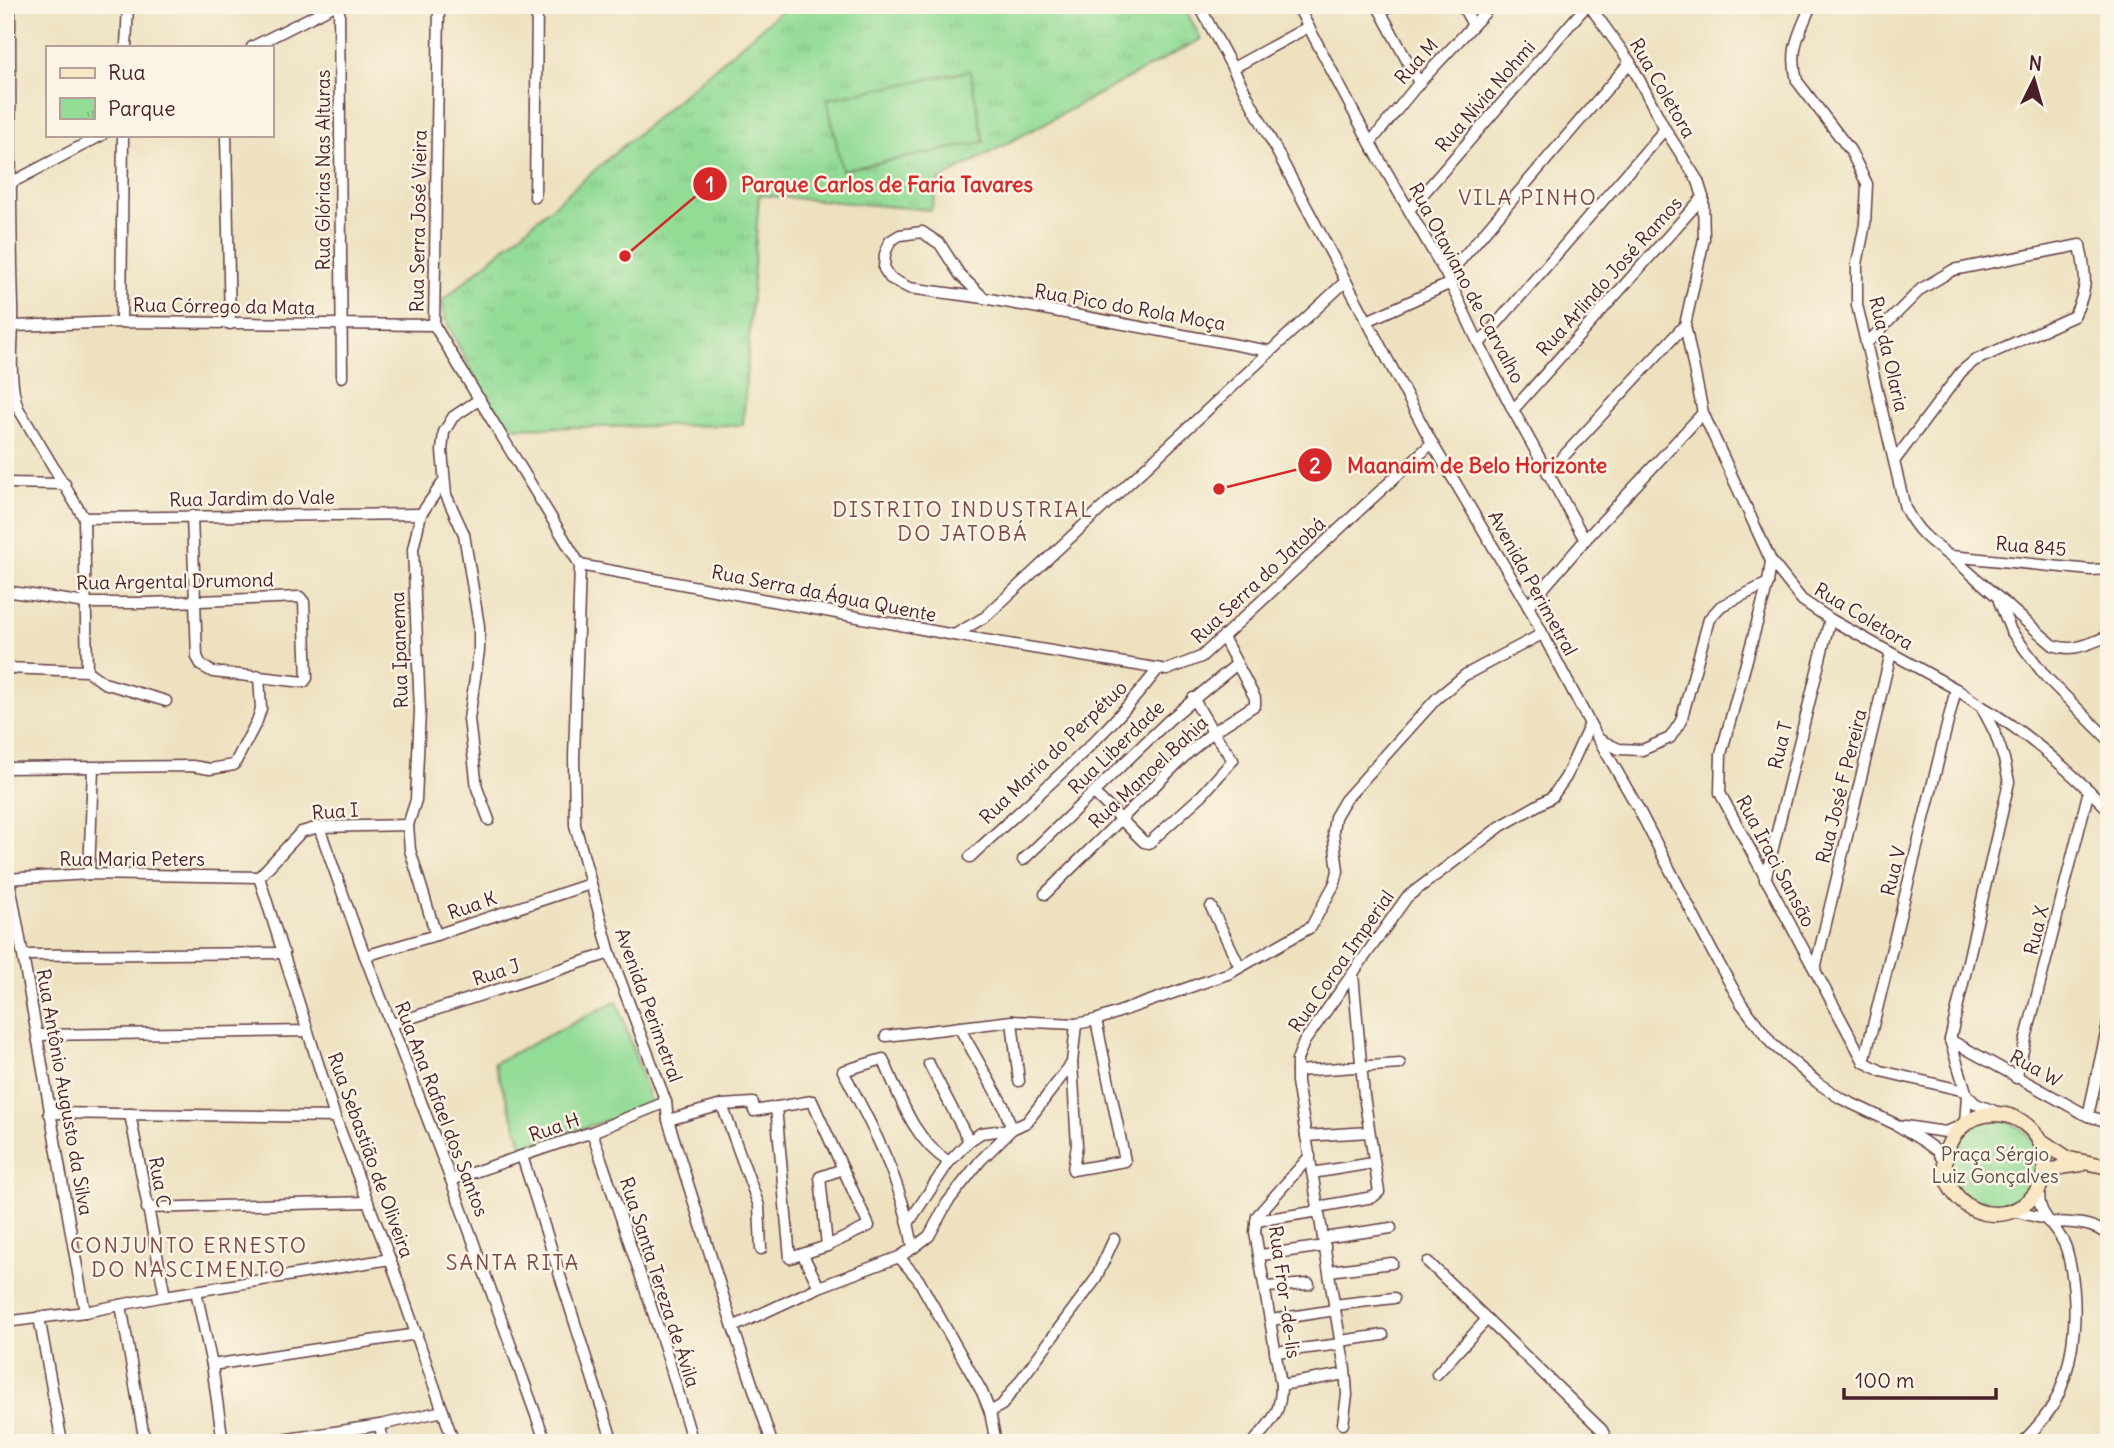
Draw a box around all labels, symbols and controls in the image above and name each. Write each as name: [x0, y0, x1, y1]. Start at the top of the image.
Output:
street label: Rua M: [1389, 33, 1443, 89]
street label: Rua Coletora: [1625, 34, 1701, 142]
street label: Rua Nívia Nohmi: [1430, 35, 1540, 157]
legend: [46, 46, 273, 136]
north arrow: [1998, 46, 2068, 116]
text: N: [2028, 51, 2043, 76]
text: Rua: [108, 59, 145, 86]
street label: Rua Glórias Nas Alturas: [311, 69, 335, 271]
text: Parque: [108, 95, 176, 122]
street label: Rua Serra José Vieira: [404, 129, 432, 312]
callout: Parque Carlos de Faria Tavares: [692, 163, 1047, 205]
text: 1: [706, 171, 714, 198]
text: Parque Carlos de Faria Tavares: [741, 171, 1033, 198]
street label: Rua Otaviano de Carvalho: [1404, 179, 1530, 387]
district label: VILA PINHO: [1458, 184, 1598, 211]
street label: Rua Arlindo José Ramos: [1531, 191, 1687, 361]
street label: Rua Pico do Rola Moça: [1033, 278, 1228, 336]
street label: Rua Córrego da Mata: [133, 292, 315, 320]
street label: Rua da Olaria: [1864, 294, 1914, 414]
callout: Maanaim de Belo Horizonte: [1298, 444, 1621, 486]
text: 2: [1309, 452, 1321, 479]
text: Maanaim de Belo Horizonte: [1347, 452, 1607, 479]
street label: Rua Jardim do Vale: [169, 485, 335, 511]
district label: DISTRITO INDUSTRIAL DO JATOBÁ: [832, 496, 1094, 547]
street label: Avenida Perimetral: [1483, 506, 1583, 660]
street label: Rua Serra do Jatobá: [1186, 511, 1330, 648]
street label: Rua 845: [1994, 531, 2068, 561]
street label: Rua Serra da Água Quente: [710, 559, 938, 627]
street label: Rua Argental Drumond: [76, 567, 274, 595]
street label: Rua Coletora: [1810, 577, 1918, 655]
street label: Rua Ipanema: [385, 591, 413, 709]
street label: Rua Maria do Perpétuo: [974, 675, 1132, 829]
street label: Rua Liberdade: [1063, 695, 1169, 799]
street label: Rua José F Pereira: [1810, 706, 1872, 866]
street label: Rua Manoel Bahia: [1083, 710, 1213, 833]
street label: Rua T: [1763, 719, 1797, 771]
street label: Rua Iraci Sansão: [1731, 791, 1821, 931]
street label: Rua I: [311, 797, 359, 825]
street label: Rua V: [1875, 844, 1911, 898]
street label: Rua Maria Peters: [59, 847, 205, 871]
street label: Rua K: [444, 885, 500, 925]
street label: Rua Coroa Imperial: [1283, 885, 1399, 1037]
street label: Rua X: [2018, 903, 2054, 957]
street label: Avenida Perimetral: [610, 925, 688, 1085]
street label: Rua J: [469, 953, 523, 991]
street label: Rua Antônio Augusto da Silva: [32, 967, 99, 1217]
street label: Rua Ana Rafael dos Santos: [390, 998, 494, 1220]
street label: Rua W: [2006, 1044, 2066, 1092]
street label: Rua Sebastião de Oliveira: [323, 1049, 419, 1261]
street label: Rua H: [526, 1107, 582, 1147]
park label: Praça Sérgio Luiz Gonçalves: [1931, 1142, 2059, 1188]
street label: Rua C: [144, 1155, 176, 1209]
street label: Rua Santa Tereza de Ávila: [615, 1174, 705, 1390]
street label: Rua Fror -de-lis: [1264, 1224, 1306, 1360]
district label: CONJUNTO ERNESTO DO NASCIMENTO: [70, 1232, 308, 1283]
district label: SANTA RITA: [446, 1249, 580, 1276]
scale bar: [1844, 1357, 1997, 1401]
text: 100 m: [1855, 1367, 1914, 1394]

